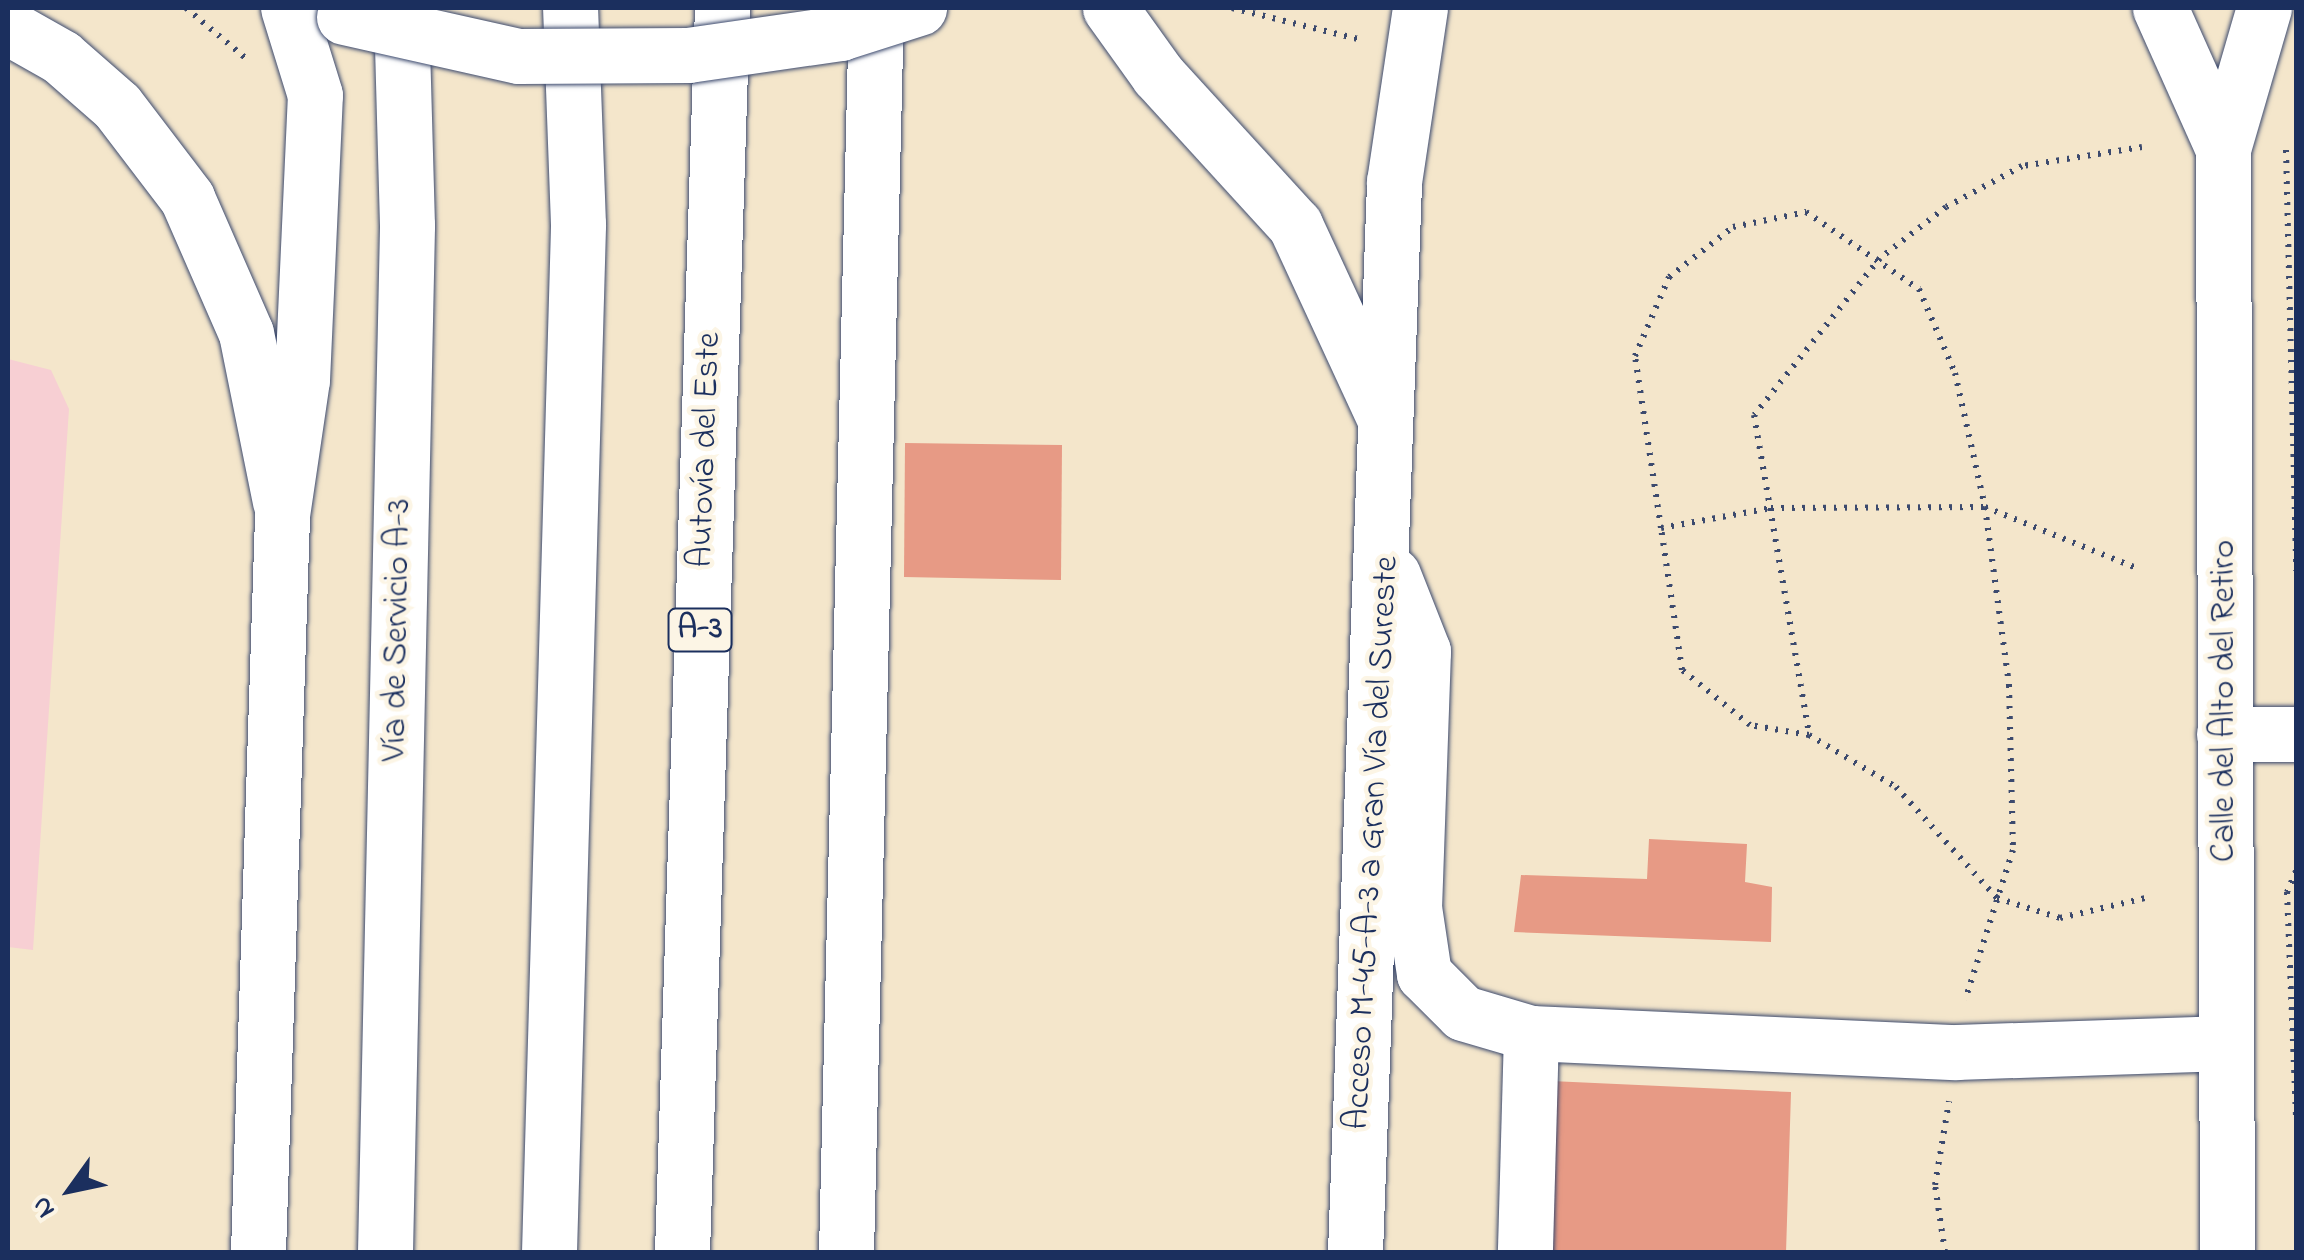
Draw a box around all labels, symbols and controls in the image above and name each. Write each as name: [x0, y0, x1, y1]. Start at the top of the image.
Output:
street label: Autovía del Este: [681, 332, 731, 568]
street label: Vía de Servicio A-3: [375, 498, 421, 762]
street label: Calle del Alto del Retiro: [2204, 540, 2246, 862]
street label: Acceso M-45-A-3 a Gran Vía del Sureste: [1337, 555, 1409, 1131]
road number: A-3: [668, 603, 732, 657]
north arrow: [20, 1140, 120, 1240]
text: N: [22, 1188, 67, 1226]

